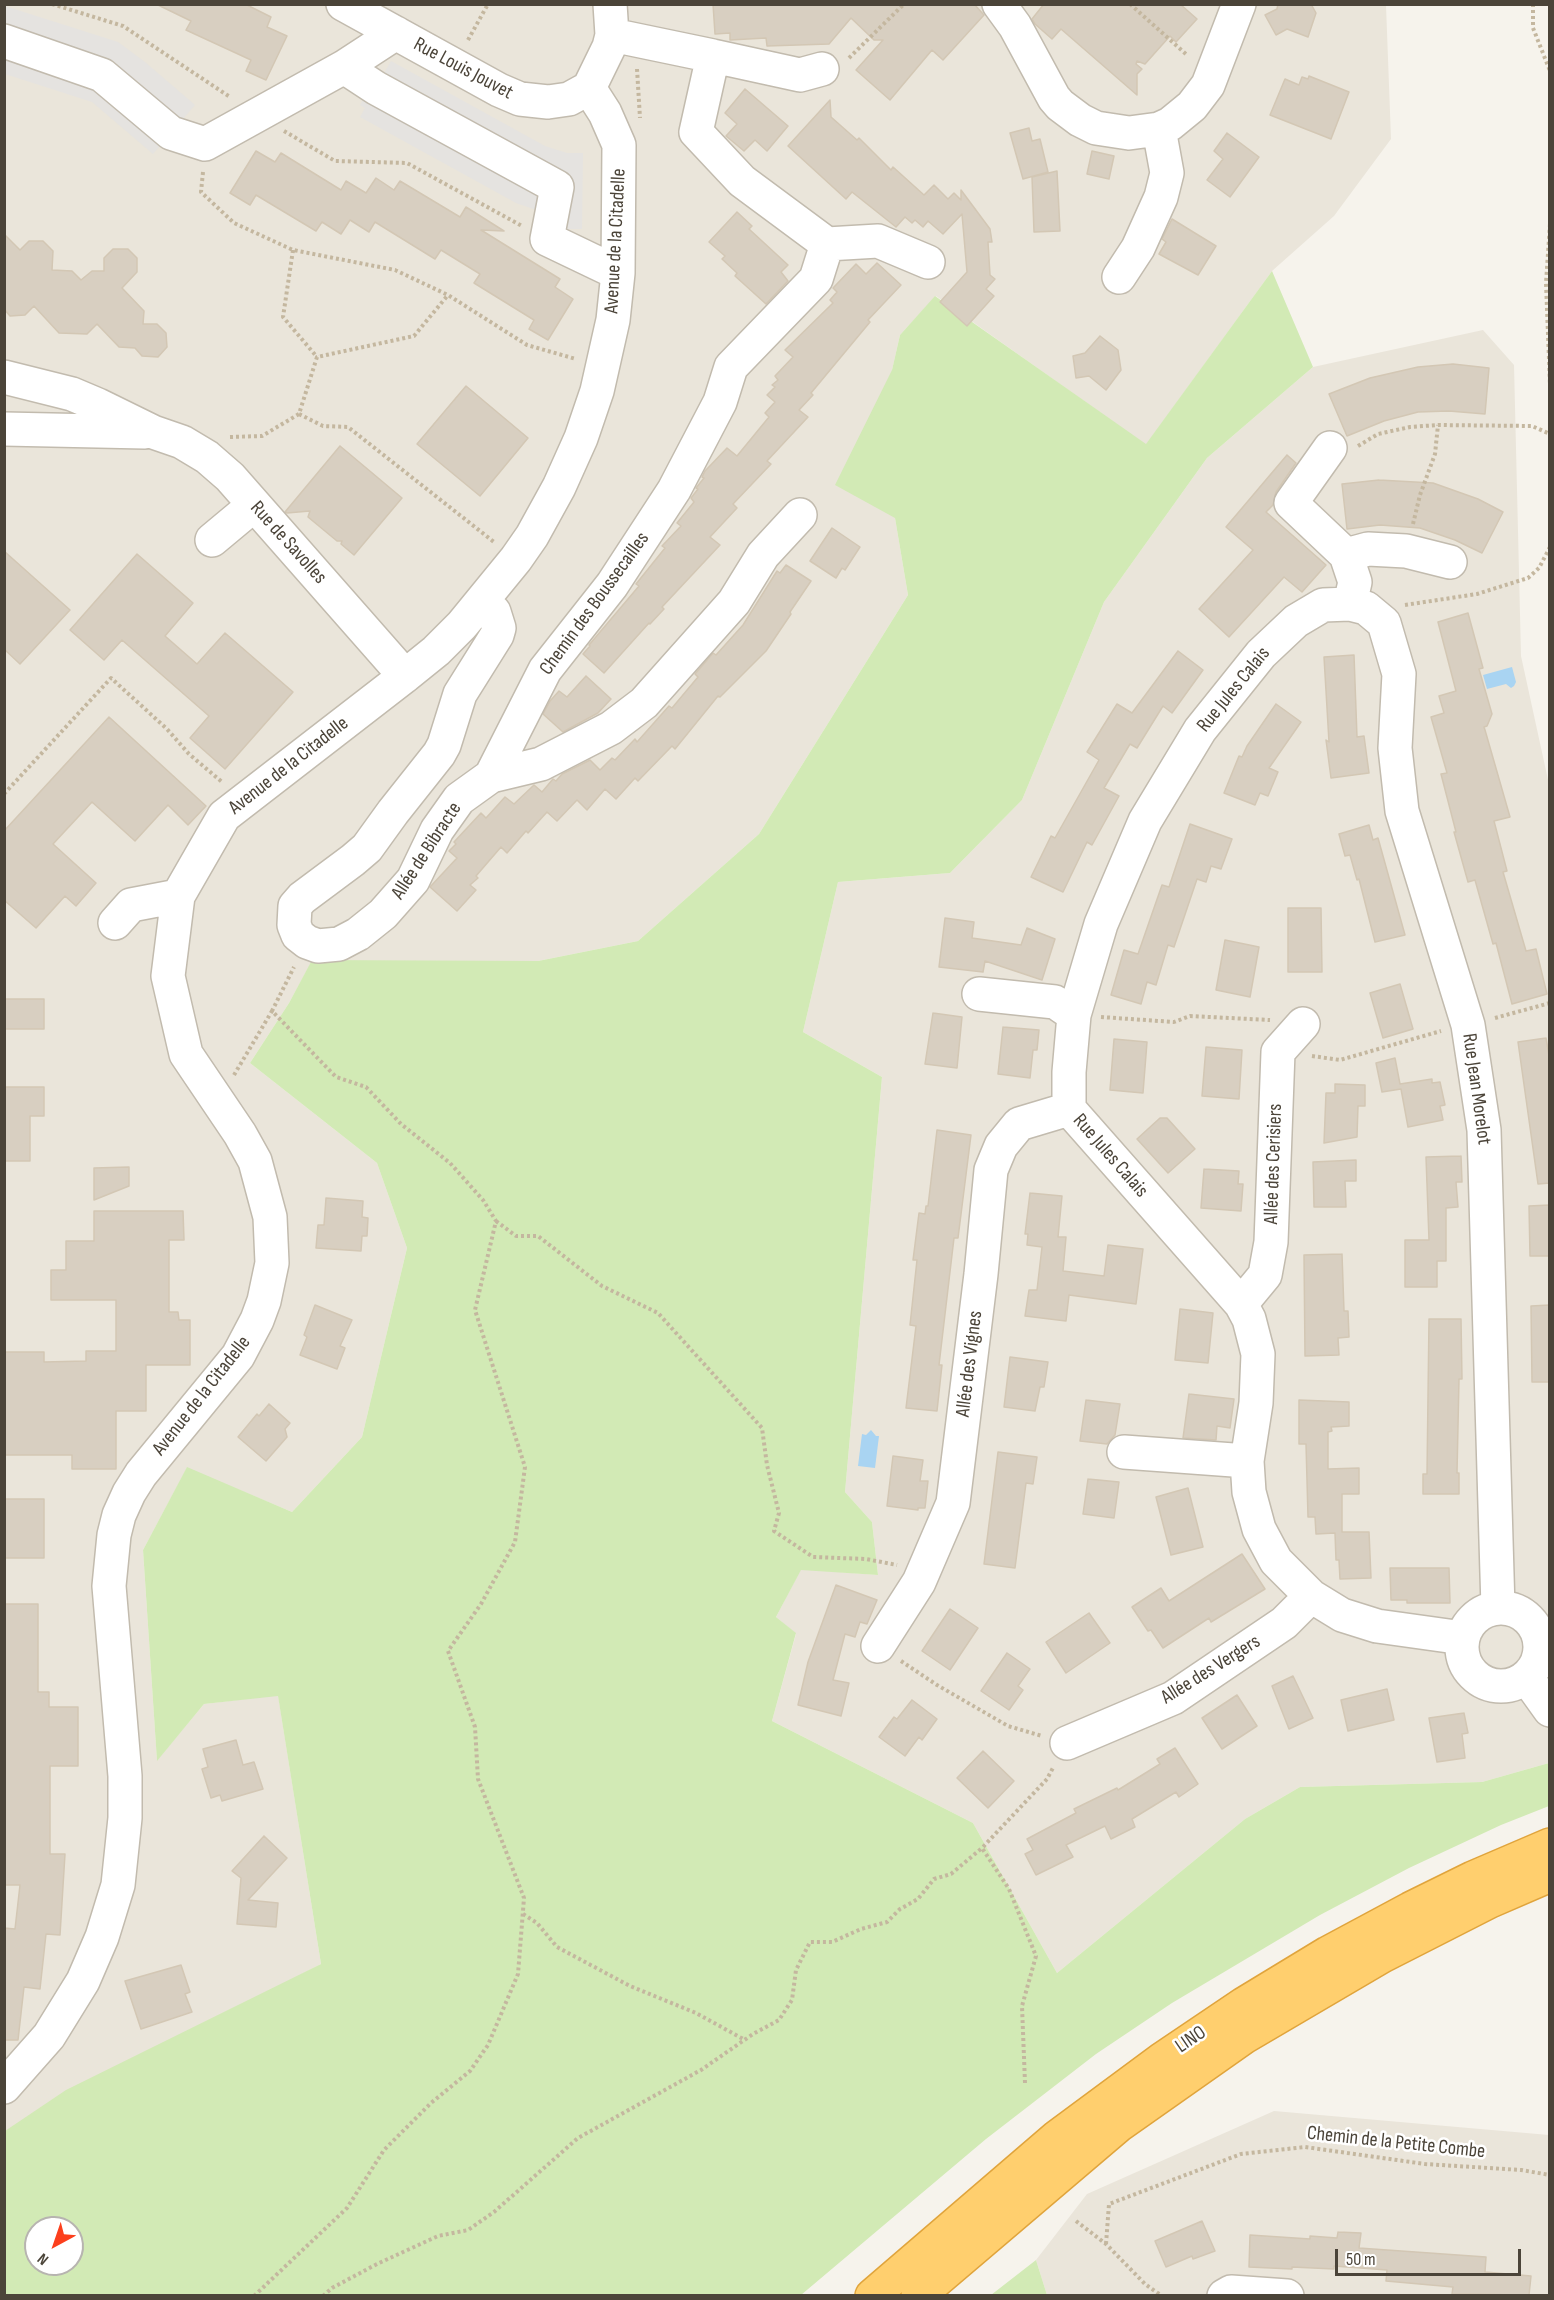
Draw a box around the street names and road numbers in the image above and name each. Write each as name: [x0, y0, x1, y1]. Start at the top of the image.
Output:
street label: Rue Louis Jouvet: [409, 33, 517, 105]
street label: Avenue de la Citadelle: [600, 168, 632, 314]
street label: Rue de Savolles: [245, 497, 331, 589]
street label: Chemin des Boussecailles: [535, 528, 655, 680]
street label: Rue Jules Calais: [1192, 643, 1276, 737]
street label: Avenue de la Citadelle: [224, 712, 354, 820]
street label: Allée de Bibracte: [387, 798, 467, 904]
street label: Rue Jean Morelot: [1456, 1032, 1496, 1146]
street label: Allée des Cerisiers: [1260, 1103, 1288, 1225]
street label: Rue Jules Calais: [1067, 1109, 1153, 1203]
street label: Allée des Vignes: [952, 1310, 988, 1418]
street label: Avenue de la Citadelle: [148, 1331, 256, 1461]
street label: Allée des Vergers: [1157, 1630, 1265, 1710]
street label: LINO: [1171, 2021, 1211, 2059]
street label: Chemin de la Petite Combe: [1306, 2122, 1486, 2164]

